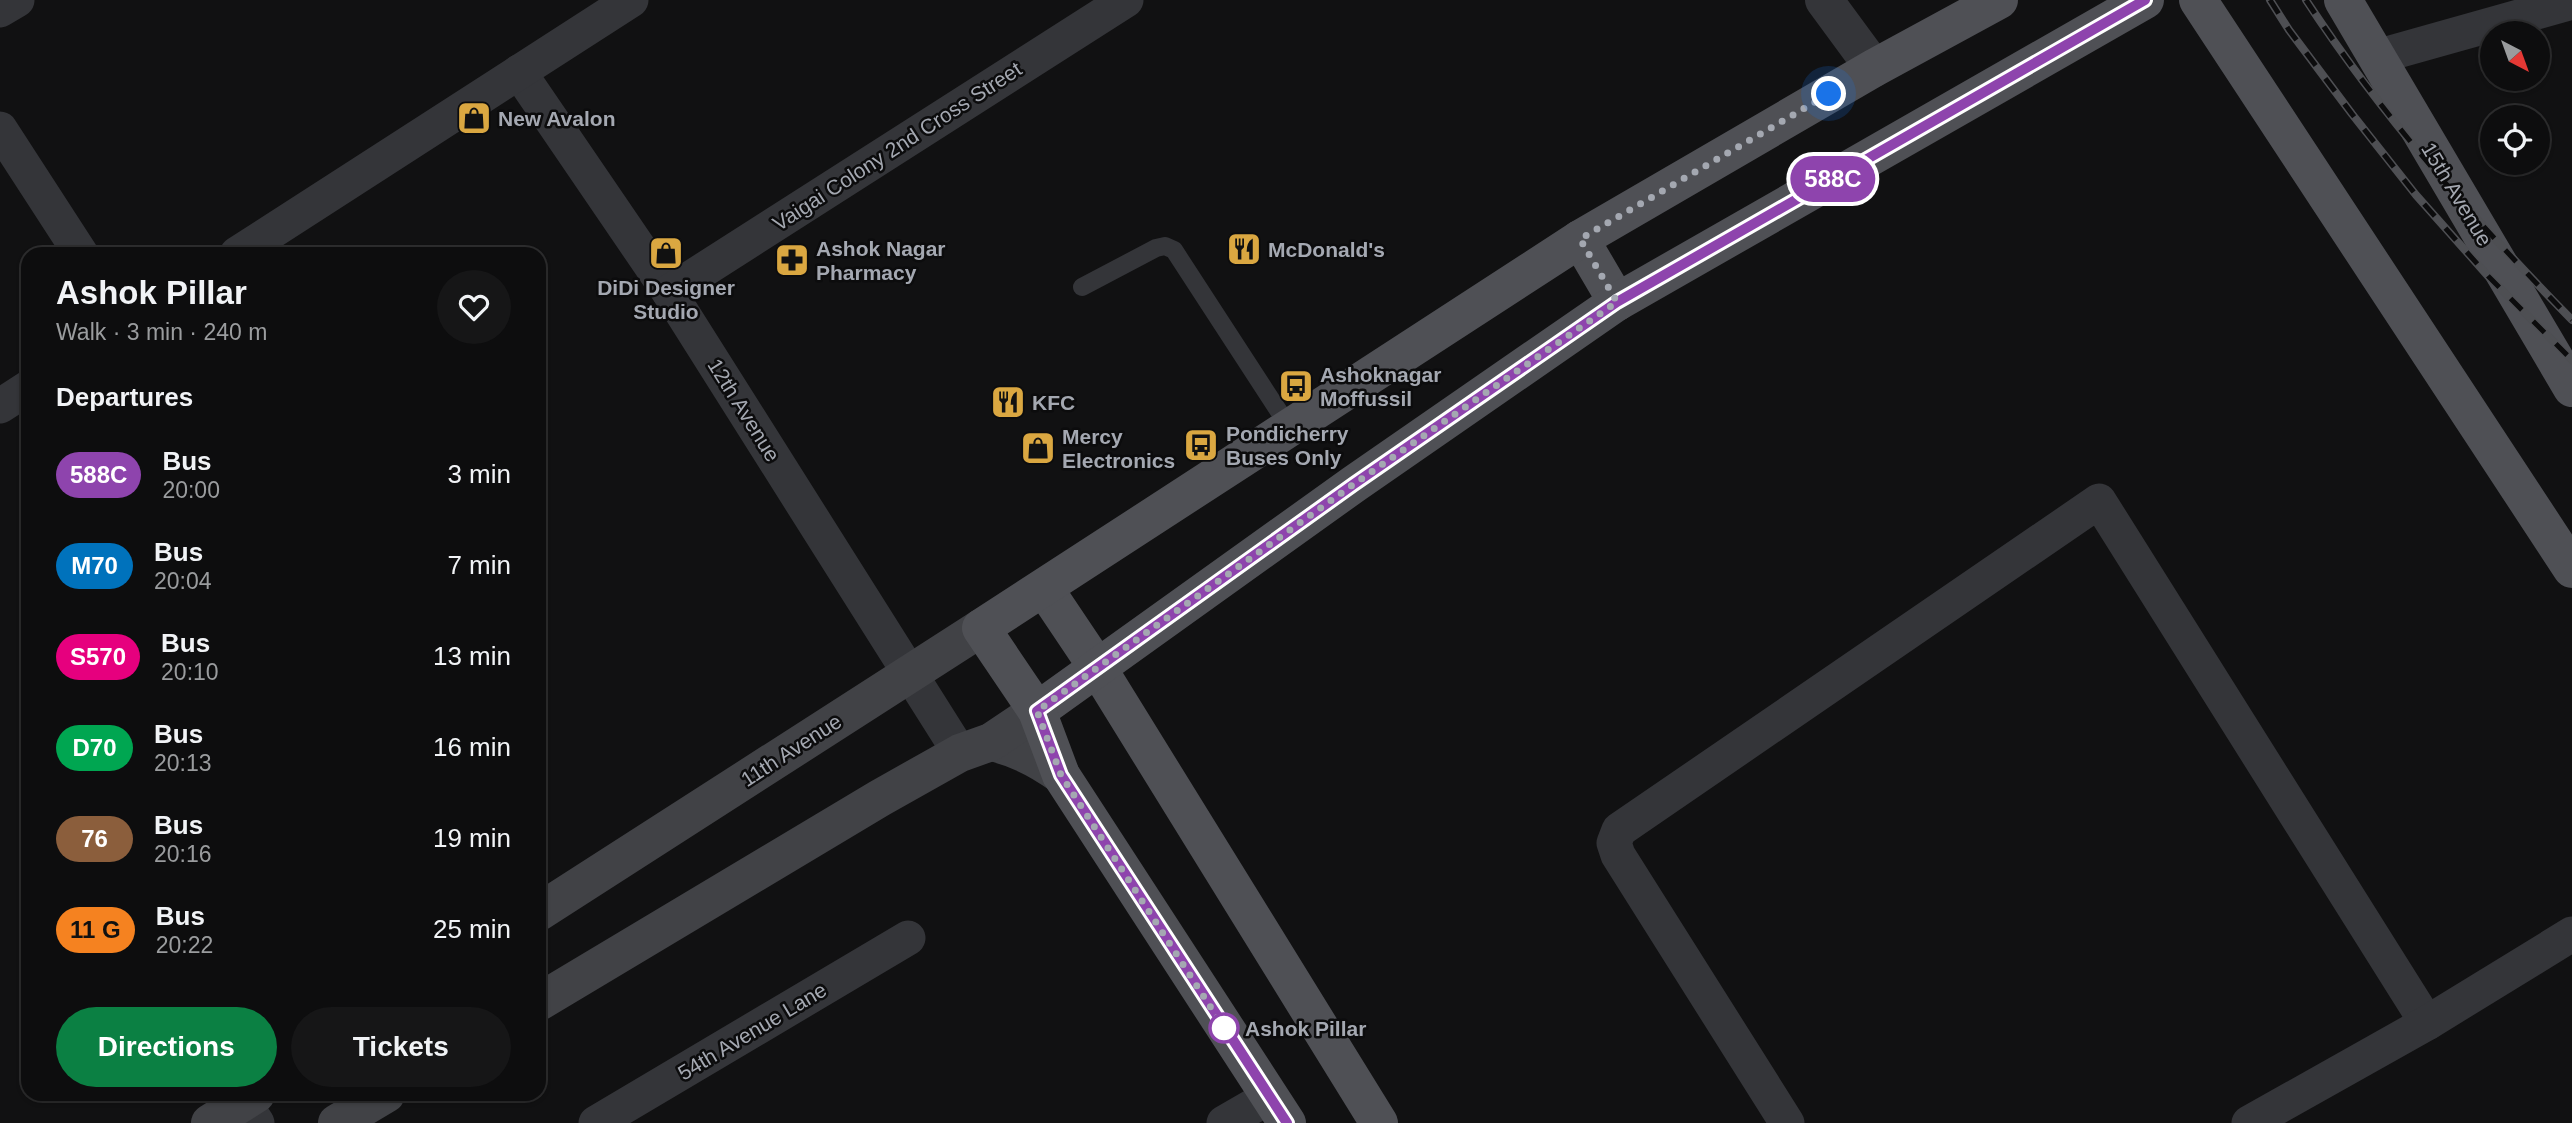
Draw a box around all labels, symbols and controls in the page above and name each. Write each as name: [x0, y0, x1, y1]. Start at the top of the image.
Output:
north arrow: [2480, 21, 2550, 91]
map controls: [2480, 21, 2550, 175]
street label: Vaigai Colony 2nd Cross Street: [769, 57, 1026, 235]
your location: [1811, 76, 1846, 111]
shop icon: New Avalon: [455, 99, 493, 137]
button: locate: [2480, 105, 2550, 175]
place label: New Avalon: [498, 107, 615, 130]
street label: 15th Avenue: [2417, 138, 2497, 250]
line badge: 588C: [1784, 156, 1882, 202]
text: 588C: [1804, 165, 1862, 192]
restaurant icon: McDonald's: [1225, 230, 1263, 268]
shop icon: DiDi Designer Studio: [647, 234, 685, 272]
place label: Ashok Nagar Pharmacy: [816, 237, 946, 284]
place label: McDonald's: [1268, 238, 1385, 261]
pharmacy icon: Ashok Nagar Pharmacy: [773, 241, 811, 279]
button: heart: [437, 270, 511, 344]
text: Ashok Pillar: [56, 274, 247, 311]
place label: DiDi Designer Studio: [597, 276, 735, 323]
text: Walk · 3 min · 240 m: [56, 319, 267, 345]
street label: 12th Avenue: [703, 355, 785, 465]
place label: Ashoknagar Moffussil: [1320, 363, 1441, 410]
bus stop icon: Ashoknagar Moffussil: [1277, 367, 1315, 405]
text: Departures: [56, 382, 193, 412]
restaurant icon: KFC: [989, 383, 1027, 421]
place label: KFC: [1032, 391, 1075, 414]
place label: Pondicherry Buses Only: [1226, 422, 1349, 469]
place label: Mercy Electronics: [1062, 425, 1175, 472]
bus stop icon: Pondicherry Buses Only: [1182, 426, 1220, 464]
shop icon: Mercy Electronics: [1019, 429, 1057, 467]
text: Bus: [162, 446, 212, 476]
text: 3 min: [447, 459, 511, 489]
text: 588C: [70, 461, 127, 488]
text: 20:00: [162, 477, 220, 503]
text: Bus: [154, 537, 203, 567]
text: 7 min: [447, 550, 511, 580]
text: M70: [71, 552, 118, 579]
text: 20:04: [154, 568, 212, 594]
text: Bus: [161, 628, 210, 658]
text: 13 min: [433, 641, 511, 671]
text: S570: [70, 643, 126, 670]
text: 20:10: [161, 659, 219, 685]
street label: 11th Avenue: [737, 709, 845, 791]
text: Bus: [154, 719, 203, 749]
text: 16 min: [433, 732, 511, 762]
text: D70: [72, 734, 117, 761]
text: 20:13: [154, 750, 212, 776]
text: Bus: [154, 810, 203, 840]
text: 19 min: [433, 823, 511, 853]
text: 76: [81, 825, 108, 852]
text: 20:16: [154, 841, 212, 867]
text: Bus: [156, 901, 205, 931]
text: 25 min: [433, 914, 511, 944]
text: 11 G: [70, 916, 121, 943]
text: 20:22: [156, 932, 213, 958]
street label: 54th Avenue Lane: [674, 978, 830, 1084]
button: Directions: [56, 1007, 277, 1087]
button: Tickets: [291, 1007, 511, 1087]
marker: Ashok Pillar: [1209, 1013, 1239, 1043]
place label: Ashok Pillar: [1245, 1017, 1366, 1040]

